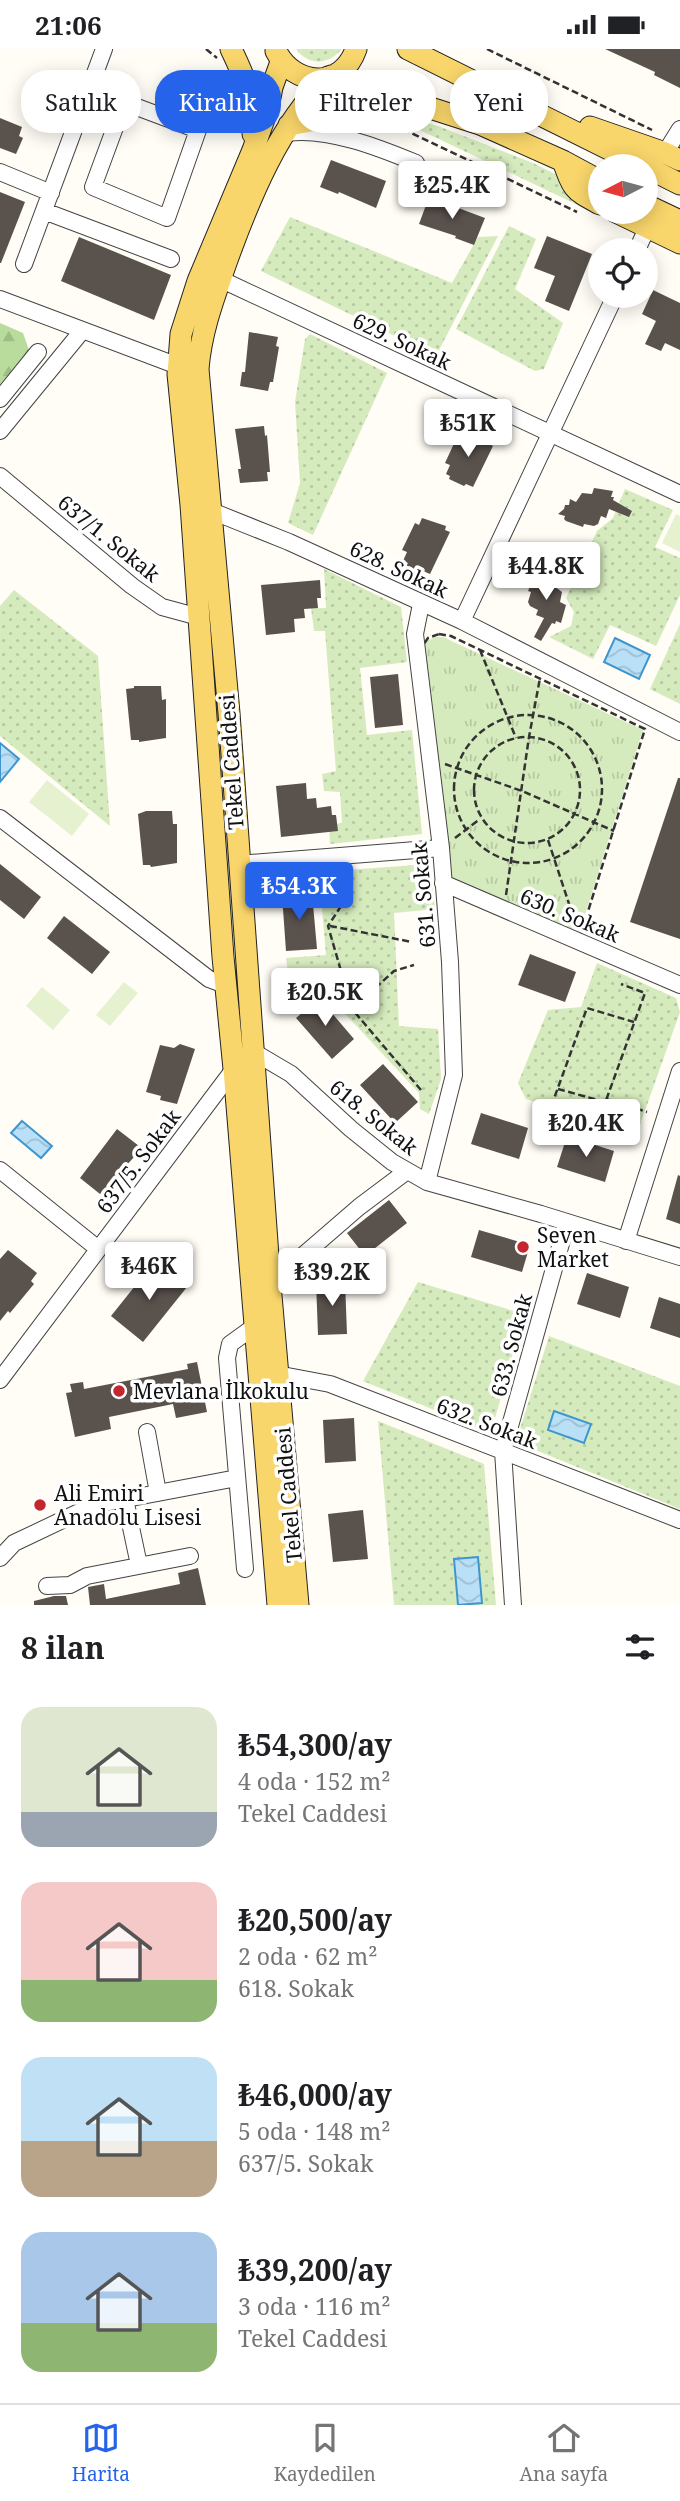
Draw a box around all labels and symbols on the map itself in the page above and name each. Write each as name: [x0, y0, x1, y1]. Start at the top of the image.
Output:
north arrow: [588, 154, 658, 224]
pin: ₺25.4K: [395, 162, 509, 221]
street label: 629. Sokak: [348, 306, 457, 376]
pin: ₺51K: [427, 399, 509, 459]
street label: 637/1. Sokak: [52, 488, 166, 588]
street label: 628. Sokak: [345, 534, 454, 604]
pin: ₺44.8K: [489, 543, 603, 602]
street label: Tekel Caddesi: [212, 693, 250, 831]
street label: 631. Sokak: [404, 840, 442, 949]
pin: ₺54.3K: [242, 863, 356, 922]
street label: 630. Sokak: [516, 881, 625, 949]
pin: ₺20.5K: [268, 969, 382, 1028]
street label: 618. Sokak: [324, 1073, 424, 1162]
pin: ₺20.4K: [529, 1099, 643, 1159]
street label: 637/5. Sokak: [90, 1103, 187, 1219]
place label: Seven Market: [537, 1221, 609, 1273]
marker: Seven Market: [515, 1239, 531, 1255]
pin: ₺46K: [108, 1243, 190, 1302]
pin: ₺39.2K: [275, 1249, 389, 1308]
street label: 633. Sokak: [484, 1290, 538, 1400]
place label: Mevlana İlkokulu: [133, 1377, 309, 1405]
marker: Mevlana İlkokulu: [111, 1383, 127, 1399]
street label: 632. Sokak: [433, 1391, 542, 1455]
street label: Tekel Caddesi: [268, 1426, 308, 1564]
place label: Ali Emiri Anadolu Lisesi: [54, 1479, 201, 1531]
marker: Ali Emiri Anadolu Lisesi: [32, 1497, 48, 1513]

